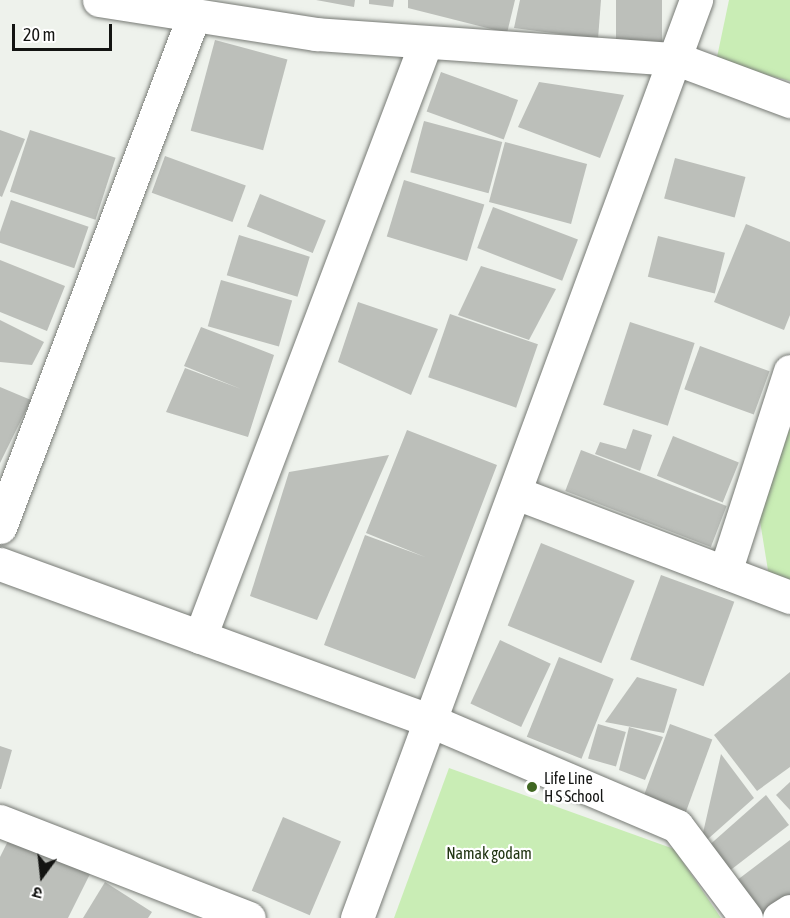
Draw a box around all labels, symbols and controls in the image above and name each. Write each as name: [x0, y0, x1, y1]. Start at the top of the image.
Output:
scale bar: [15, 12, 116, 50]
text: 20 m: [23, 24, 55, 45]
place label: Life Line H S School: [544, 768, 604, 806]
marker: Life Line H S School: [525, 780, 539, 794]
park label: Namak godam: [446, 843, 532, 863]
north arrow: [12, 846, 72, 906]
text: उ: [30, 883, 44, 903]

